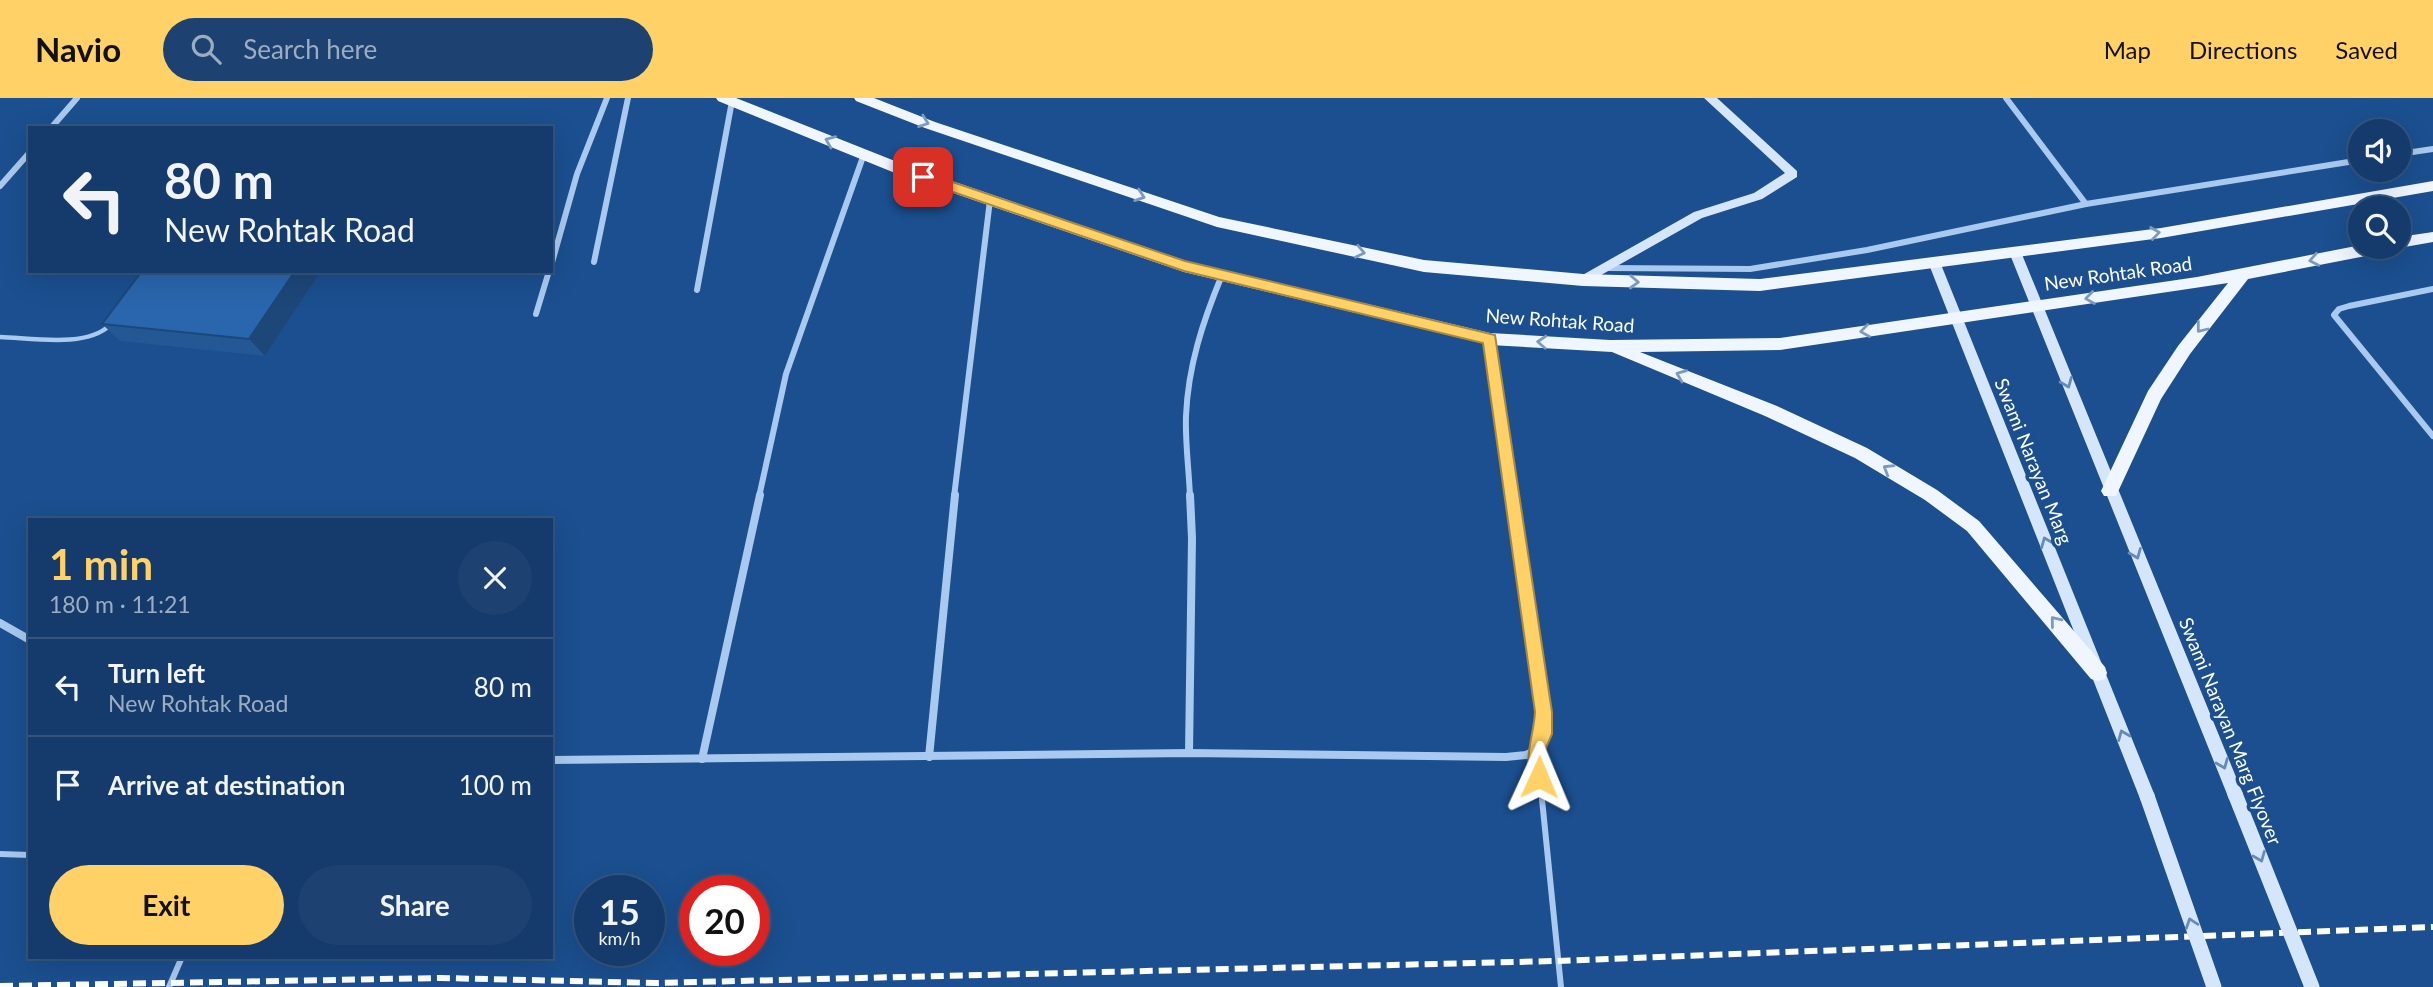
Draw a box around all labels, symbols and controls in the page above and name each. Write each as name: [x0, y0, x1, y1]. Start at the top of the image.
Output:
search box: [163, 18, 653, 81]
text: Navio: [35, 29, 121, 69]
icon: search: [187, 30, 225, 68]
text: Search here: [243, 33, 377, 65]
text: Map: [2104, 35, 2151, 64]
text: Directions: [2189, 35, 2297, 64]
text: Saved: [2335, 35, 2398, 64]
one-way arrow: [918, 114, 930, 128]
map controls: [2348, 119, 2411, 259]
button: sound: [2348, 119, 2411, 182]
one-way arrow: [825, 135, 837, 149]
pin: [893, 147, 953, 207]
text: 80 m: [164, 151, 274, 209]
icon: left: [49, 154, 140, 245]
icon: arrive: [904, 158, 942, 196]
one-way arrow: [1133, 188, 1145, 202]
button: search: [2348, 196, 2411, 259]
text: New Rohtak Road: [164, 210, 415, 249]
one-way arrow: [2149, 226, 2161, 241]
one-way arrow: [1354, 244, 1366, 258]
street label: New Rohtak Road: [2043, 251, 2193, 295]
one-way arrow: [2308, 252, 2320, 267]
one-way arrow: [1629, 274, 1640, 289]
one-way arrow: [2084, 291, 2096, 306]
street label: New Rohtak Road: [1485, 303, 1635, 337]
one-way arrow: [2197, 320, 2210, 333]
one-way arrow: [1859, 324, 1871, 339]
one-way arrow: [1536, 335, 1547, 350]
one-way arrow: [1676, 369, 1688, 383]
street label: Swami Narayan Marg: [1990, 375, 2078, 547]
one-way arrow: [2058, 377, 2072, 389]
one-way arrow: [1882, 464, 1895, 477]
one-way arrow: [2040, 536, 2054, 548]
text: 1 min: [49, 539, 153, 589]
button: close: [458, 541, 532, 615]
one-way arrow: [2128, 547, 2142, 559]
text: 180 m · 11:21: [49, 590, 191, 618]
street label: Swami Narayan Marg Flyover: [2175, 614, 2287, 848]
one-way arrow: [2051, 616, 2063, 629]
text: Turn left: [108, 657, 205, 689]
icon: left: [49, 668, 87, 706]
text: 80 m: [474, 671, 532, 703]
text: New Rohtak Road: [108, 689, 288, 717]
one-way arrow: [2117, 729, 2131, 741]
position arrow: [1502, 740, 1576, 814]
one-way arrow: [2215, 757, 2229, 770]
icon: arrive: [49, 766, 87, 804]
text: Arrive at destination: [108, 769, 345, 801]
text: 100 m: [459, 769, 532, 801]
one-way arrow: [2252, 851, 2266, 863]
button: Exit: [49, 865, 284, 945]
button: Share: [298, 865, 532, 945]
speed limit sign: 20: [679, 875, 770, 966]
text: 15: [599, 890, 640, 932]
one-way arrow: [2185, 917, 2199, 929]
text: km/h: [598, 927, 641, 949]

